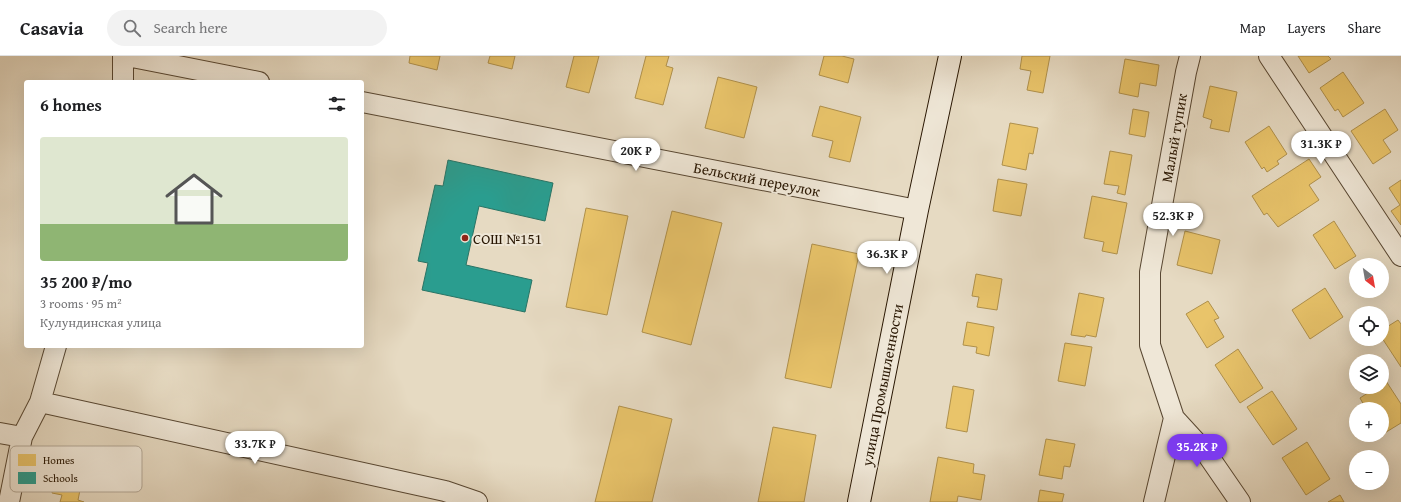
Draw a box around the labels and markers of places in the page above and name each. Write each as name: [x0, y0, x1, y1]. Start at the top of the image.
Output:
pin: 31.3K ₽: [1284, 131, 1358, 165]
pin: 20K ₽: [608, 138, 664, 172]
pin: 52.3K ₽: [1136, 203, 1210, 237]
place label: СОШ №151: [473, 228, 542, 249]
marker: СОШ №151: [460, 233, 470, 243]
pin: 36.3K ₽: [850, 241, 924, 275]
pin: 33.7K ₽: [218, 431, 292, 465]
pin: 35.2K ₽: [1160, 434, 1234, 468]

